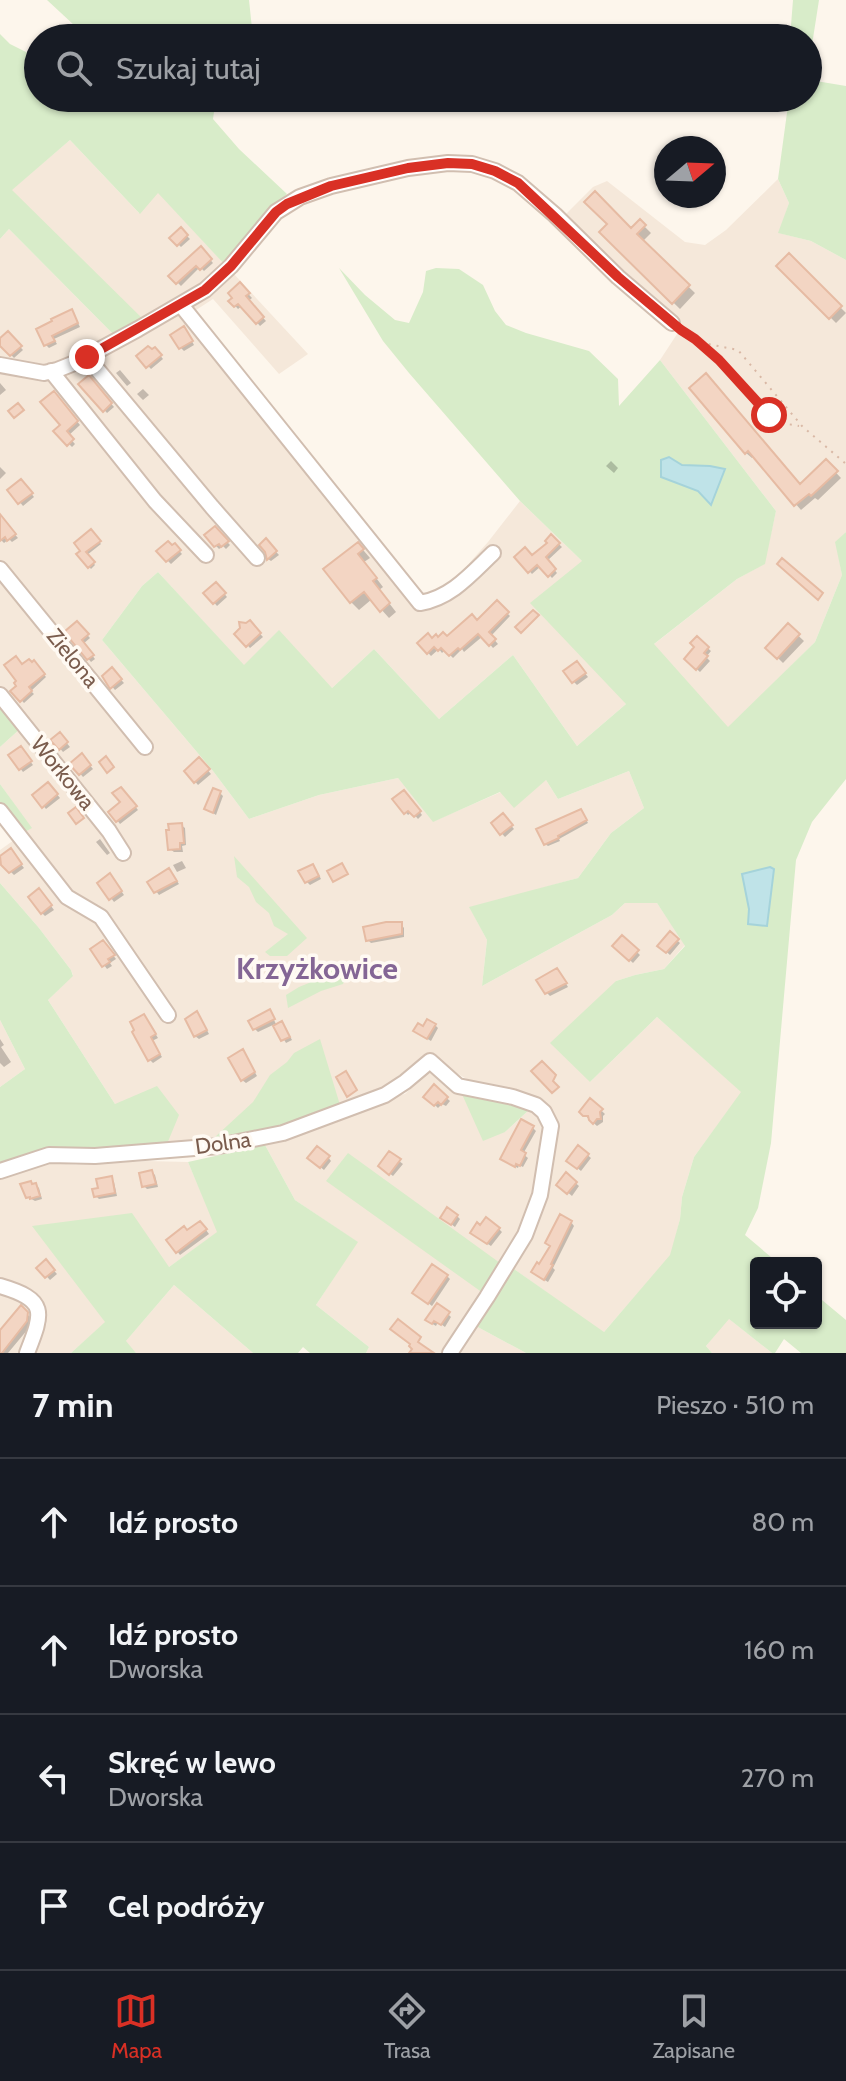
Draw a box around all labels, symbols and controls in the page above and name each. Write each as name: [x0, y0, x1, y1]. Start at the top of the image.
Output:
search box: [24, 24, 822, 112]
icon: search: [52, 46, 96, 90]
text: Szukaj tutaj: [116, 50, 261, 87]
north arrow: [654, 136, 726, 208]
route end: [69, 339, 105, 375]
route start: [751, 397, 787, 433]
street label: Zielona: [41, 623, 105, 693]
street label: Workowa: [25, 731, 101, 816]
district label: Krzyżkowice: [236, 950, 398, 987]
street label: Dolna: [193, 1126, 253, 1160]
map controls: [750, 1257, 822, 1329]
button: locate: [750, 1257, 822, 1329]
text: 7 min: [32, 1384, 113, 1426]
text: Pieszo · 510 m: [656, 1389, 814, 1421]
icon: ahead: [32, 1500, 76, 1544]
text: Idź prosto: [108, 1504, 238, 1541]
text: 80 m: [751, 1506, 814, 1538]
text: Idź prosto: [108, 1616, 238, 1653]
icon: ahead: [32, 1628, 76, 1672]
text: 160 m: [744, 1634, 814, 1666]
text: Dworska: [108, 1653, 203, 1685]
text: Skręć w lewo: [108, 1744, 276, 1781]
icon: left: [32, 1756, 76, 1800]
text: 270 m: [741, 1762, 814, 1794]
text: Dworska: [108, 1781, 203, 1813]
icon: arrive: [32, 1884, 76, 1928]
text: Cel podróży: [108, 1888, 264, 1925]
tab: Mapa: [111, 1989, 162, 2064]
tab: Trasa: [384, 1989, 431, 2064]
tab: Zapisane: [653, 1989, 735, 2064]

